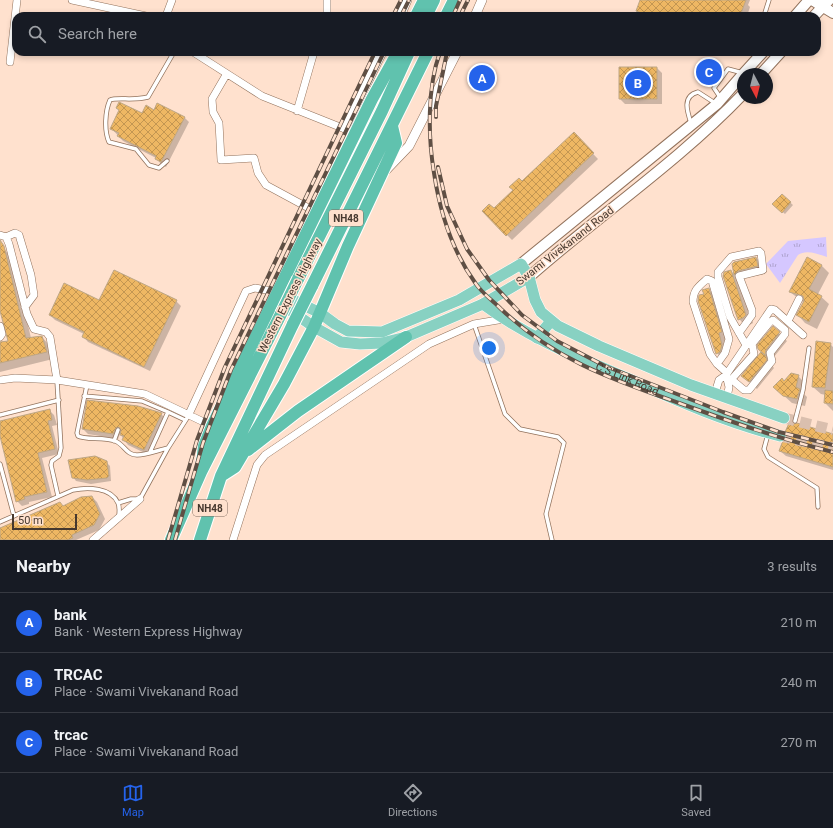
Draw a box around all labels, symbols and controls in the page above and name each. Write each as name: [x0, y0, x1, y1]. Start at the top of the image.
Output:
search box: [12, 12, 821, 56]
icon: search: [26, 23, 48, 45]
text: Search here: [58, 25, 137, 43]
pin: C: [696, 57, 722, 87]
pin: A: [469, 63, 495, 93]
pin: B: [625, 68, 651, 98]
north arrow: [737, 68, 773, 104]
street label: Swami Vivekanand Road: [514, 204, 616, 288]
road number: NH48: [329, 210, 363, 226]
street label: Western Express Highway: [255, 236, 325, 355]
your location: [479, 338, 499, 358]
street label: C S Link Road: [594, 359, 661, 398]
road number: NH48: [193, 500, 227, 516]
scale bar: [12, 512, 77, 531]
text: 50 m: [18, 514, 43, 527]
text: Nearby: [16, 556, 71, 576]
text: 3 results: [767, 559, 817, 574]
text: bank: [54, 606, 87, 624]
text: A: [25, 615, 33, 630]
text: 210 m: [780, 615, 817, 630]
text: Bank · Western Express Highway: [54, 624, 242, 639]
text: TRCAC: [54, 666, 102, 684]
text: B: [25, 675, 33, 690]
text: 240 m: [780, 675, 817, 690]
text: Place · Swami Vivekanand Road: [54, 684, 238, 699]
text: trcac: [54, 726, 88, 744]
text: C: [25, 735, 33, 750]
text: 270 m: [780, 735, 817, 750]
text: Place · Swami Vivekanand Road: [54, 744, 238, 759]
tab: Map: [122, 782, 144, 819]
tab: Directions: [388, 782, 437, 819]
tab: Saved: [681, 782, 711, 819]

